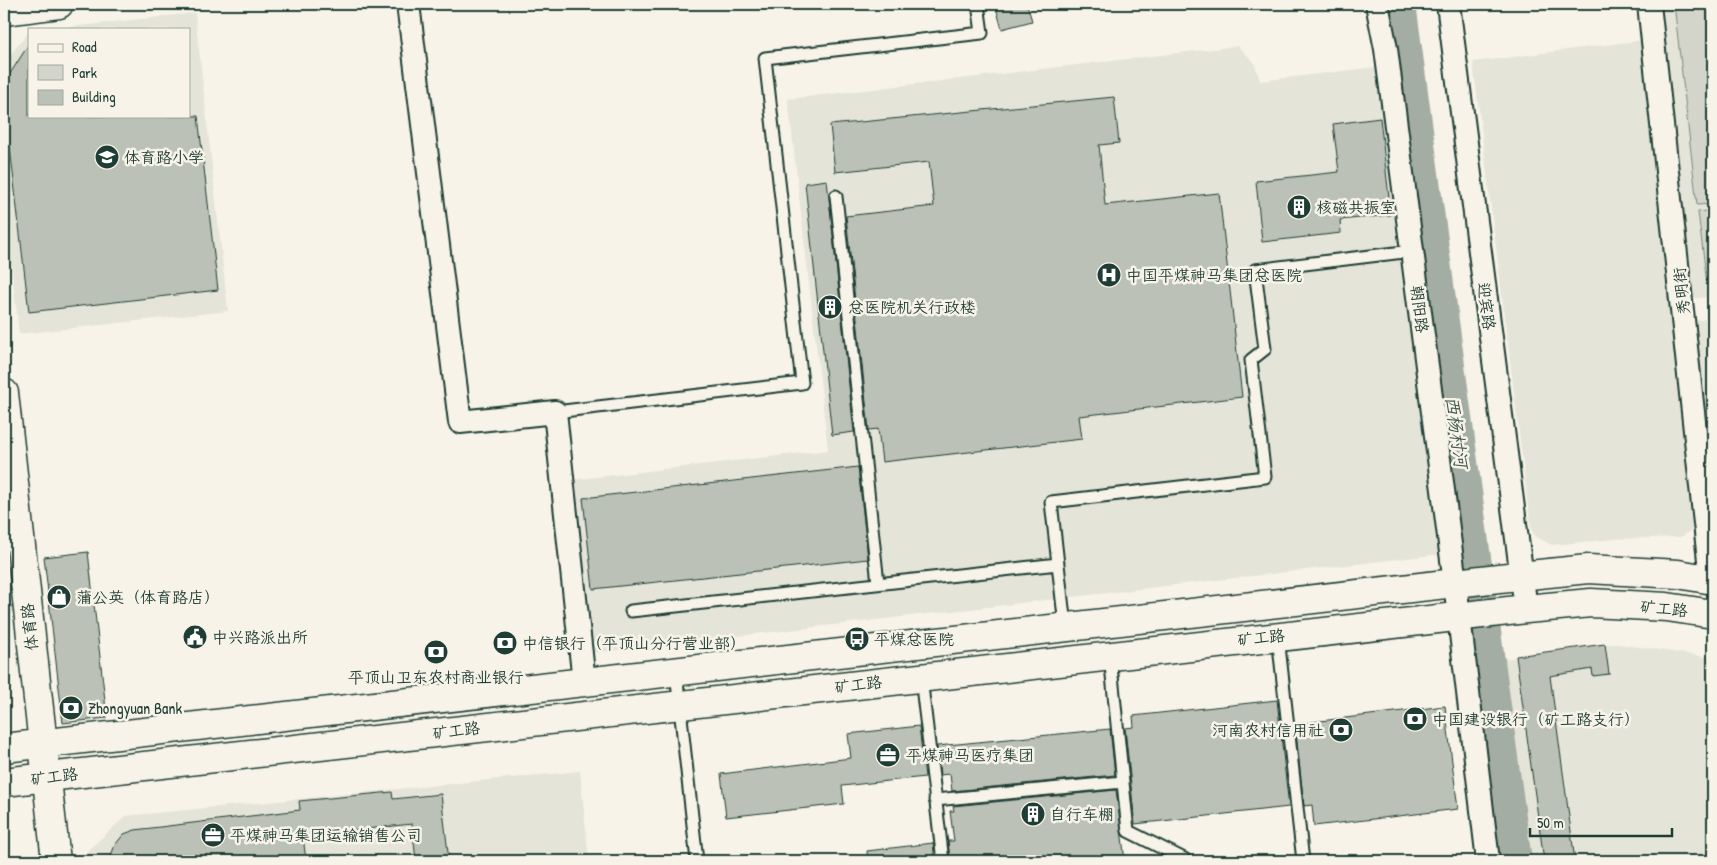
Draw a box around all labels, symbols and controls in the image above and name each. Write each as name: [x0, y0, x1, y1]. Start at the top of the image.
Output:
legend: [28, 28, 190, 118]
text: Road: [72, 36, 97, 57]
text: Park: [72, 62, 97, 83]
text: Building: [72, 86, 116, 107]
school or university icon: 体育路小学: [94, 144, 120, 170]
place label: 体育路小学: [124, 146, 204, 168]
building icon: 核磁共振室: [1286, 194, 1312, 220]
place label: 核磁共振室: [1316, 196, 1396, 218]
hospital icon: 中国平煤神马集团总医院: [1096, 262, 1122, 288]
place label: 中国平煤神马集团总医院: [1126, 264, 1302, 286]
street label: 秀明街: [1668, 266, 1694, 316]
street label: 迎宾路: [1473, 281, 1501, 331]
street label: 朝阳路: [1406, 284, 1434, 334]
building icon: 总医院机关行政楼: [817, 294, 843, 320]
place label: 总医院机关行政楼: [848, 296, 976, 318]
water label: 西杨村河: [1440, 395, 1475, 472]
shop icon: 蒲公英（体育路店）: [46, 584, 72, 610]
place label: 蒲公英（体育路店）: [76, 586, 220, 608]
street label: 矿工路: [1639, 595, 1689, 621]
street label: 体育路: [16, 602, 42, 652]
public building icon: 中兴路派出所: [182, 624, 208, 650]
street label: 矿工路: [1236, 624, 1286, 650]
place label: 中兴路派出所: [212, 626, 308, 648]
bus stop icon: 平煤总医院: [844, 626, 870, 652]
place label: 平煤总医院: [874, 628, 954, 650]
bank icon: 中信银行（平顶山分行营业部）: [492, 630, 518, 656]
place label: 中信银行（平顶山分行营业部）: [522, 632, 746, 654]
bank icon: 平顶山卫东农村商业银行: [423, 639, 449, 665]
place label: 平顶山卫东农村商业银行: [348, 666, 524, 688]
street label: 矿工路: [833, 670, 883, 698]
bank icon: Zhongyuan Bank: [58, 695, 84, 721]
place label: Zhongyuan Bank: [88, 697, 183, 719]
bank icon: 中国建设银行（矿工路支行）: [1402, 706, 1428, 732]
place label: 中国建设银行（矿工路支行）: [1432, 708, 1640, 730]
street label: 矿工路: [431, 716, 481, 744]
bank icon: 河南农村信用社: [1328, 717, 1354, 743]
place label: 河南农村信用社: [1212, 719, 1324, 741]
office icon: 平煤神马医疗集团: [875, 742, 901, 768]
place label: 平煤神马医疗集团: [906, 744, 1034, 766]
street label: 矿工路: [29, 762, 79, 790]
building icon: 自行车棚: [1020, 801, 1046, 827]
place label: 自行车棚: [1050, 803, 1114, 825]
scale bar: [1530, 805, 1672, 837]
text: 50 m: [1537, 812, 1564, 833]
office icon: 平煤神马集团运输销售公司: [200, 822, 226, 848]
place label: 平煤神马集团运输销售公司: [230, 824, 422, 846]

